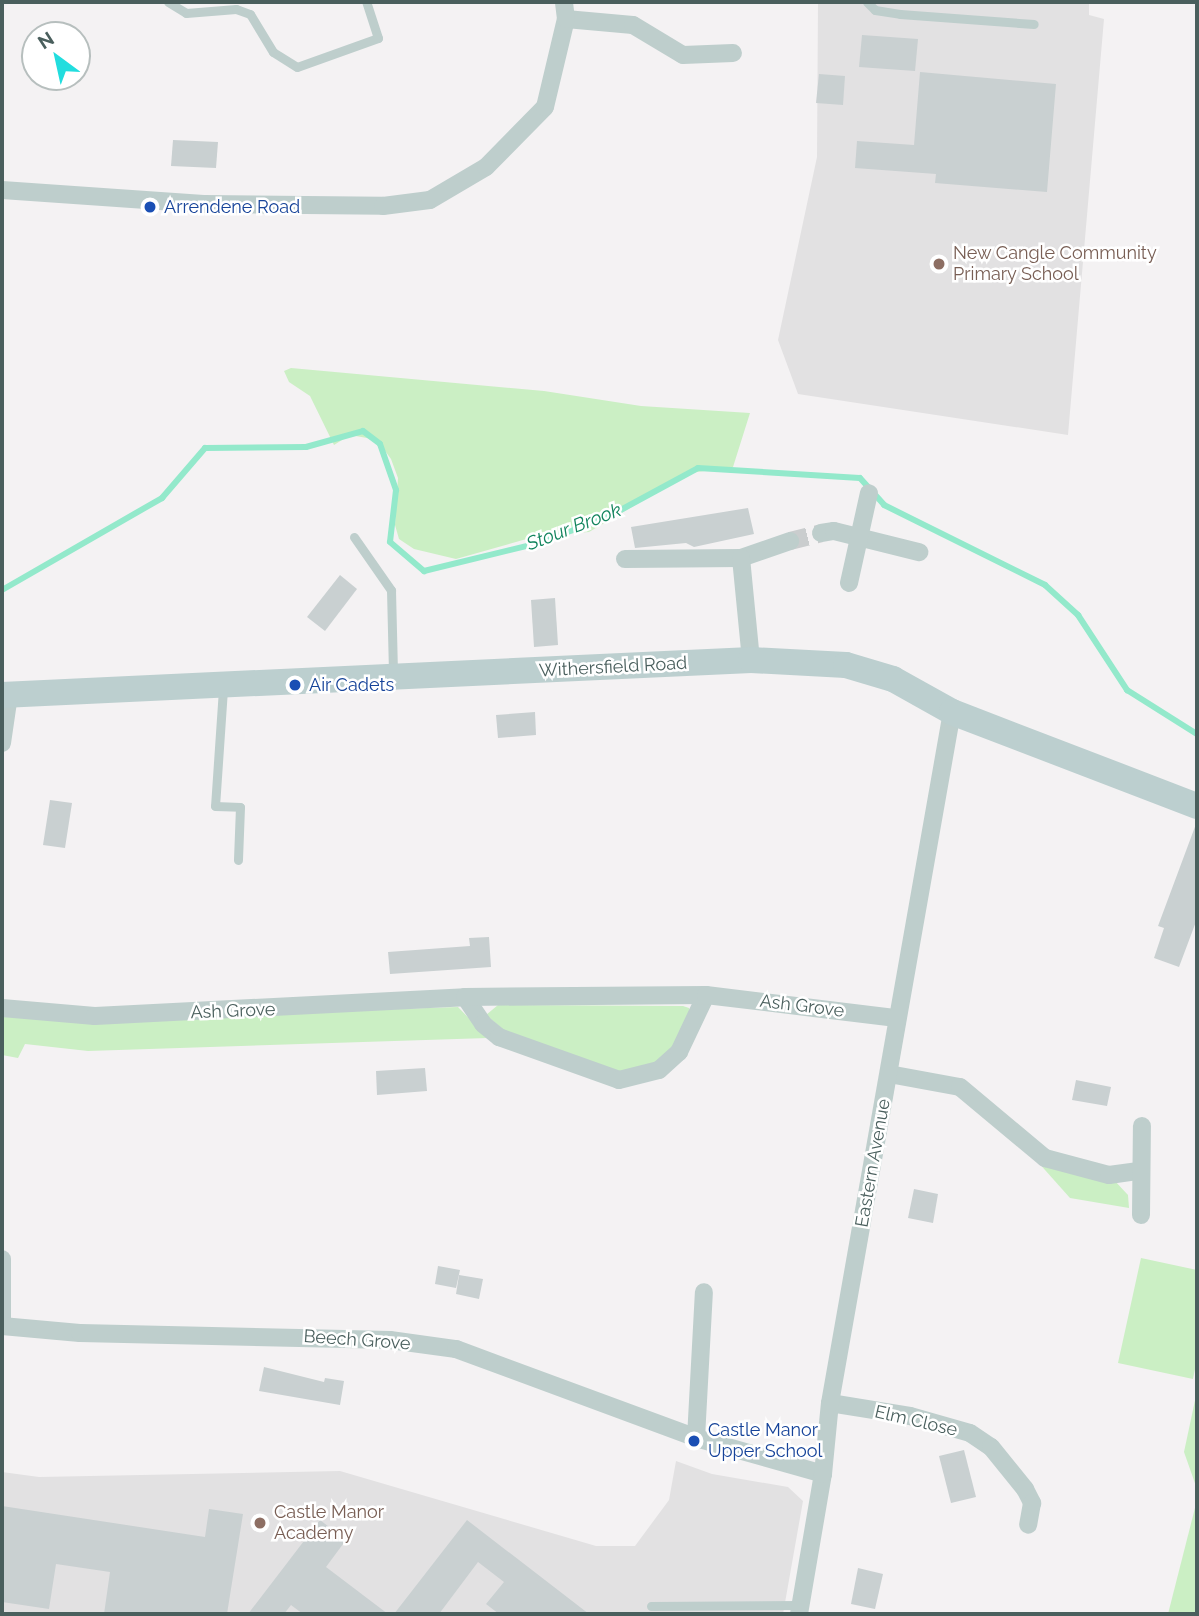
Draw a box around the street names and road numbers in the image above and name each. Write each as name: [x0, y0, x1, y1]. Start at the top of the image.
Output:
street label: Withersfield Road: [538, 652, 688, 682]
street label: Ash Grove: [759, 990, 845, 1022]
street label: Ash Grove: [190, 999, 276, 1023]
street label: Eastern Avenue: [851, 1097, 895, 1229]
street label: Beech Grove: [303, 1325, 411, 1355]
street label: Elm Close: [873, 1401, 959, 1441]

